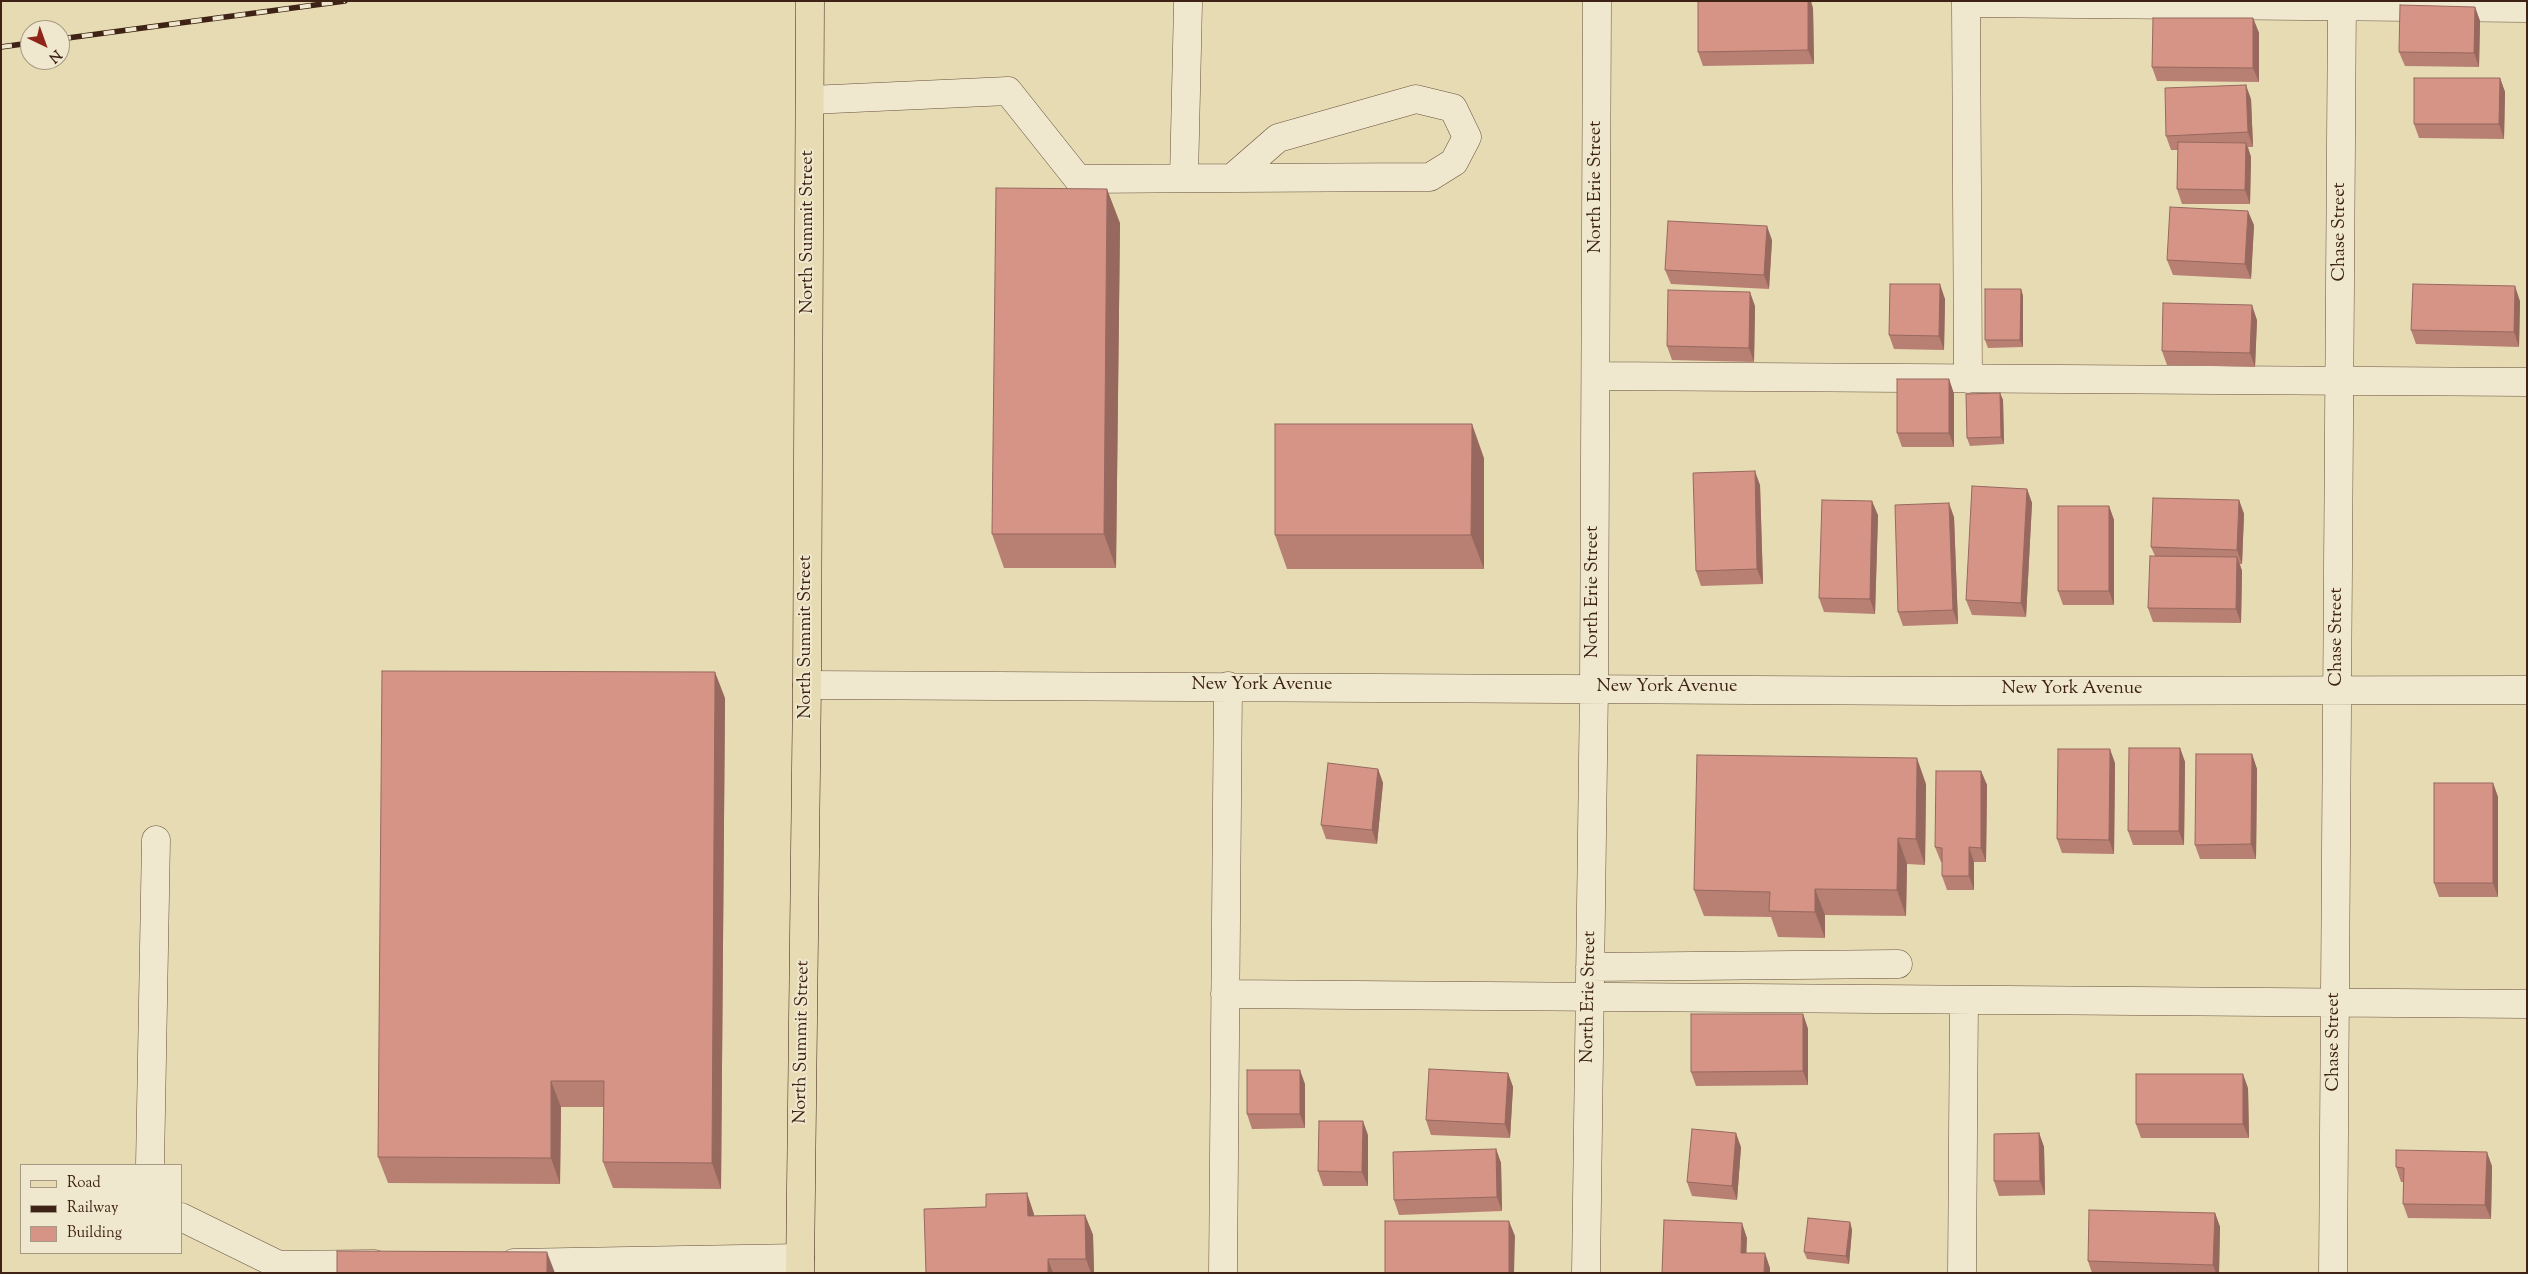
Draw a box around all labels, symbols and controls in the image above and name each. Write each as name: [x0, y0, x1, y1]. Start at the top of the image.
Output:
north arrow: [20, 20, 70, 70]
text: N: [44, 44, 65, 67]
street label: North Erie Street: [1586, 121, 1608, 253]
street label: North Summit Street: [798, 150, 820, 314]
street label: Chase Street: [2330, 182, 2352, 282]
street label: North Erie Street: [1583, 526, 1605, 658]
street label: North Summit Street: [796, 555, 818, 719]
street label: Chase Street: [2327, 587, 2349, 687]
street label: New York Avenue: [1192, 675, 1332, 697]
street label: New York Avenue: [1597, 677, 1737, 699]
street label: New York Avenue: [2002, 679, 2142, 701]
street label: North Erie Street: [1578, 931, 1602, 1063]
street label: North Summit Street: [791, 960, 815, 1124]
street label: Chase Street: [2324, 992, 2346, 1092]
legend: [20, 1164, 182, 1254]
text: Road: [67, 1173, 101, 1194]
text: Railway: [67, 1198, 118, 1219]
text: Building: [67, 1223, 122, 1244]

